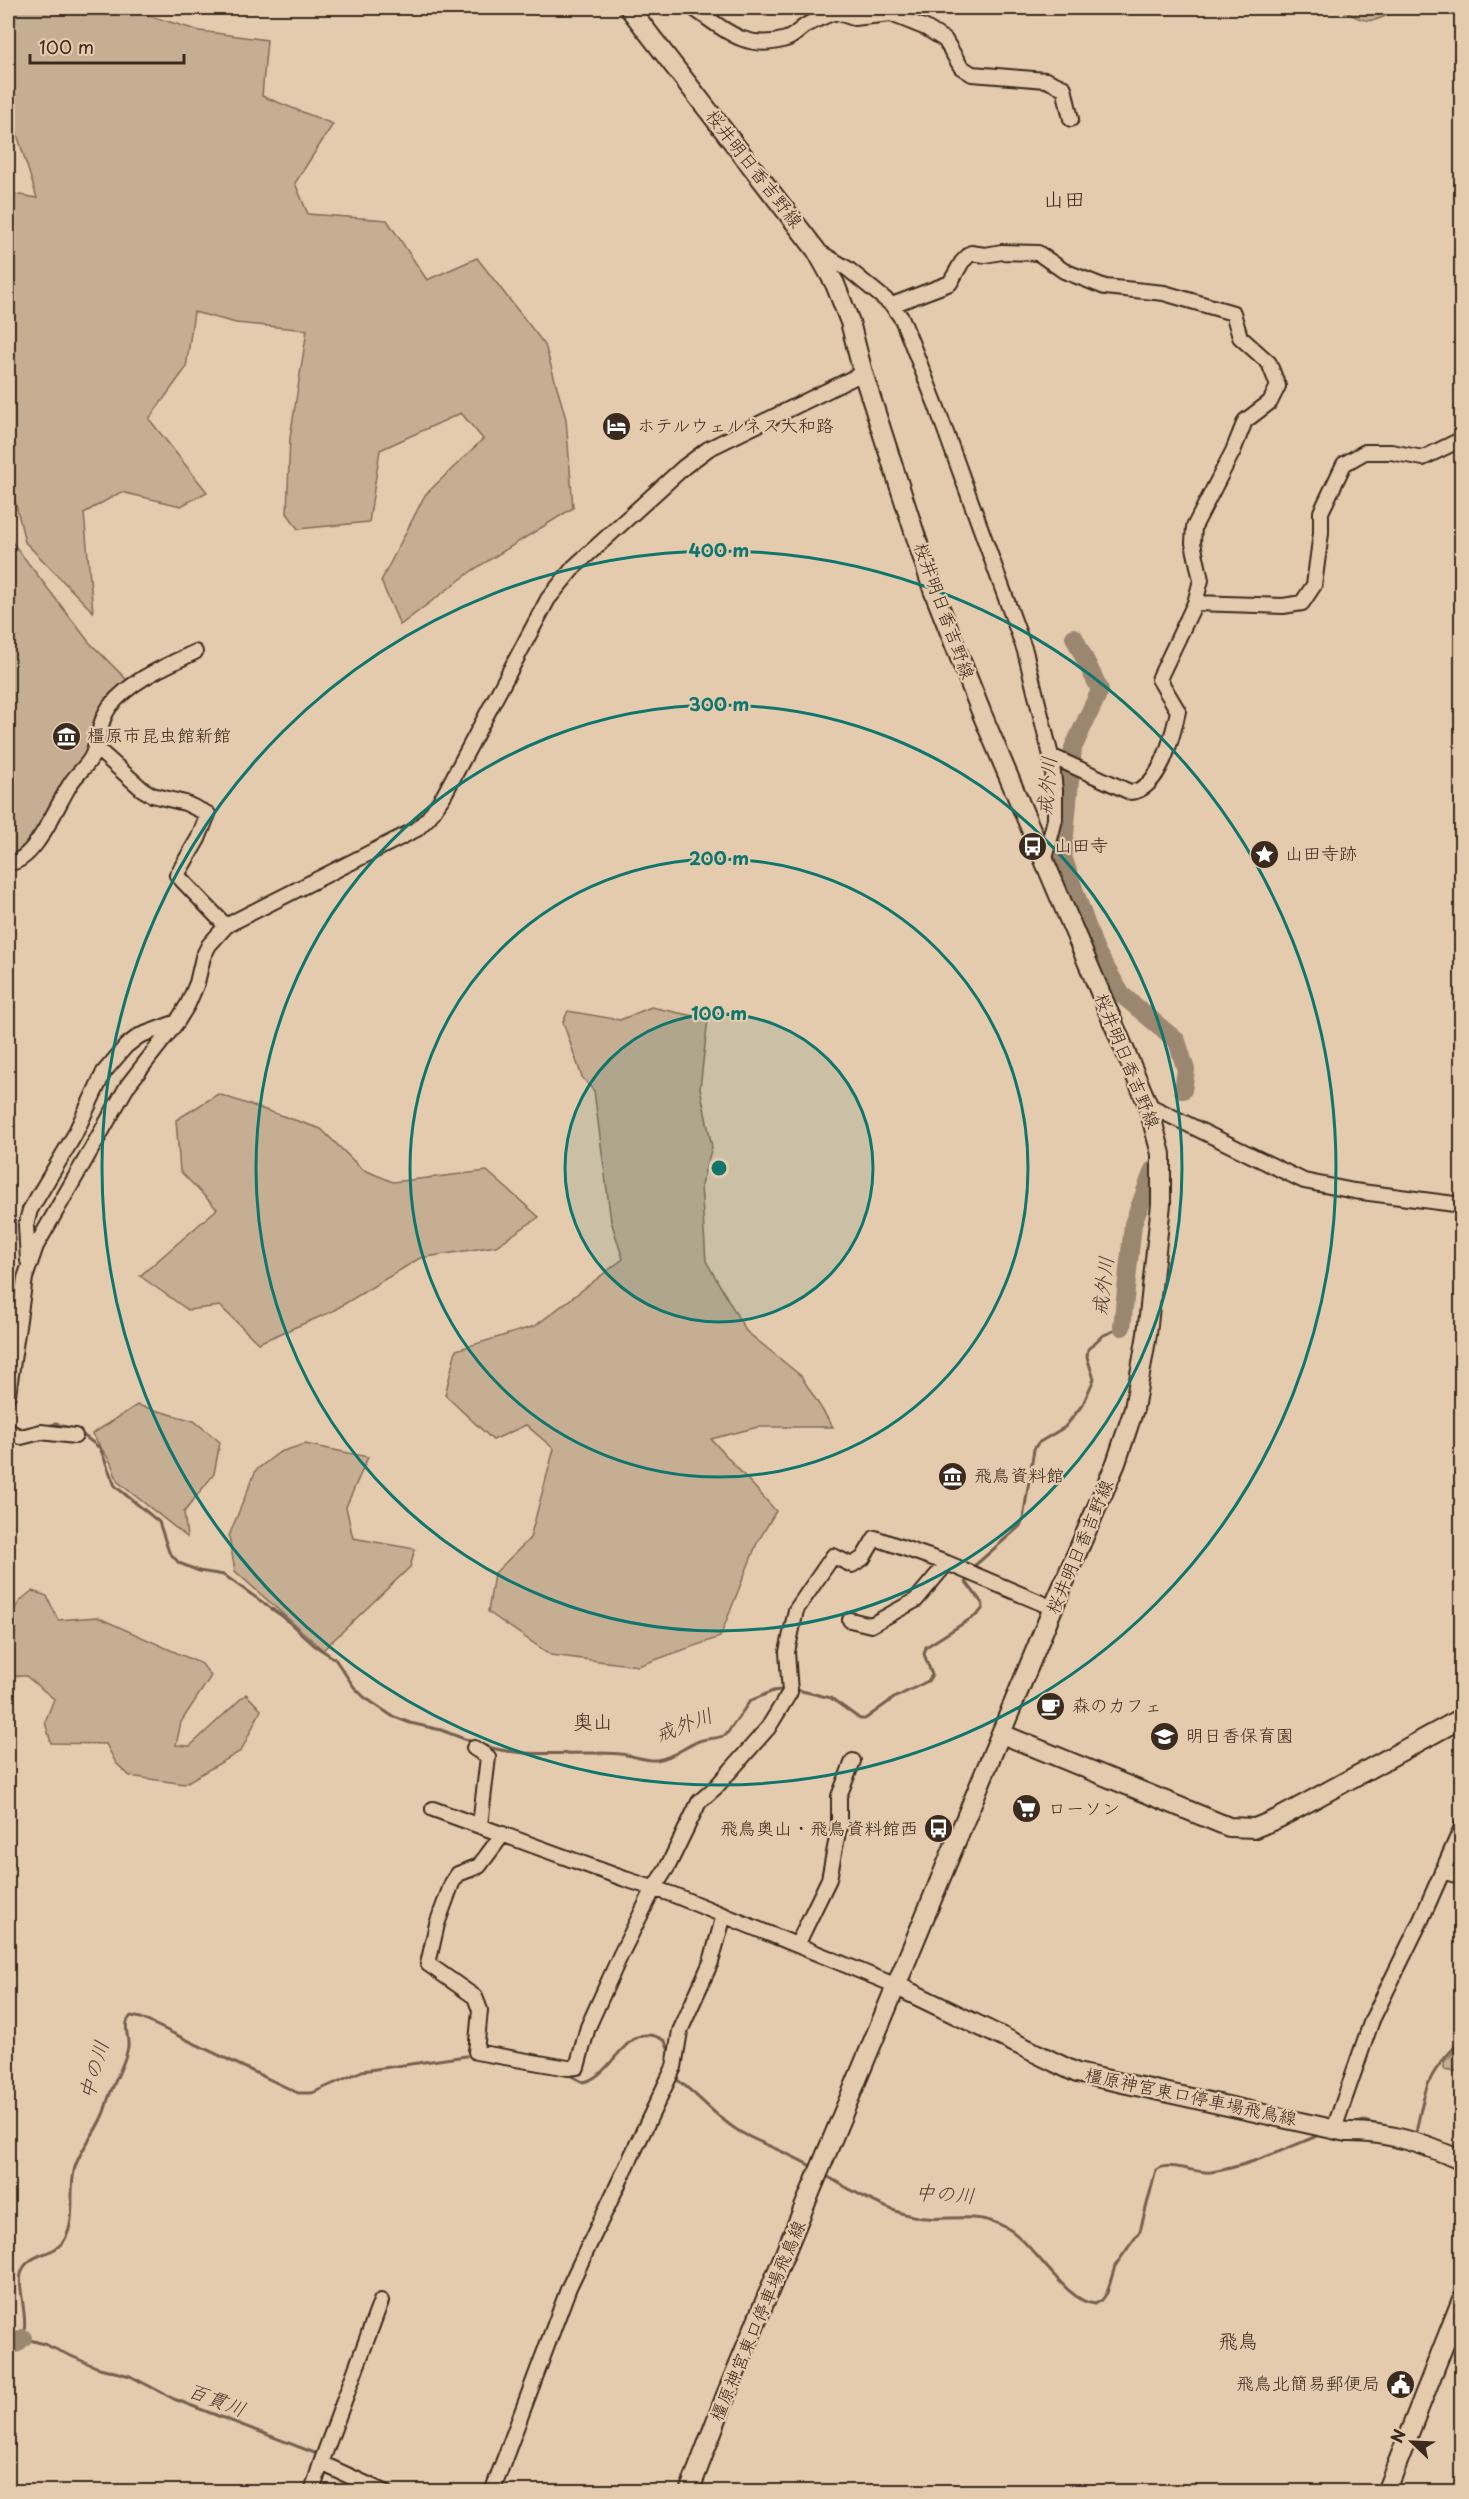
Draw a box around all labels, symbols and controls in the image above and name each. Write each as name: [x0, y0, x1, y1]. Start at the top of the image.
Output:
scale bar: [30, 27, 184, 65]
text: 100 m: [39, 33, 94, 60]
street label: 桜井明日香吉野線: [700, 103, 810, 233]
district label: 山田: [1043, 182, 1085, 214]
hotel icon: ホテルウェルネス大和路: [600, 410, 632, 442]
place label: ホテルウェルネス大和路: [637, 411, 834, 438]
text: 400 m: [689, 536, 749, 563]
street label: 桜井明日香吉野線: [908, 538, 983, 683]
text: 300 m: [689, 690, 749, 717]
museum icon: 橿原市昆虫館新館: [50, 720, 82, 752]
place label: 橿原市昆虫館新館: [87, 721, 231, 748]
water label: 戒外川: [1028, 755, 1064, 817]
bus stop icon: 山田寺: [1017, 830, 1049, 862]
place label: 山田寺: [1054, 831, 1108, 858]
place icon: 山田寺跡: [1248, 838, 1280, 870]
place label: 山田寺跡: [1285, 839, 1357, 866]
text: 200 m: [689, 844, 749, 871]
street label: 桜井明日香吉野線: [1089, 989, 1168, 1132]
text: 100 m: [691, 999, 747, 1026]
centre of rings: [709, 1158, 729, 1178]
water label: 戒外川: [1083, 1254, 1121, 1317]
museum icon: 飛鳥資料館: [937, 1460, 969, 1492]
place label: 飛鳥資料館: [974, 1461, 1064, 1488]
street label: 桜井明日香吉野線: [1038, 1475, 1119, 1618]
cafe icon: 森のカフェ: [1035, 1690, 1067, 1722]
place label: 森のカフェ: [1072, 1691, 1162, 1718]
water label: 戒外川: [650, 1699, 717, 1749]
district label: 奥山: [573, 1706, 613, 1736]
school or university icon: 明日香保育園: [1149, 1720, 1181, 1752]
place label: 明日香保育園: [1186, 1721, 1294, 1748]
supermarket icon: ローソン: [1011, 1793, 1043, 1825]
place label: ローソン: [1048, 1794, 1120, 1821]
bus stop icon: 飛鳥奥山・飛鳥資料館西: [923, 1813, 955, 1845]
place label: 飛鳥奥山・飛鳥資料館西: [720, 1814, 918, 1841]
water label: 中の川: [70, 2037, 116, 2103]
street label: 橿原神宮東口停車場飛鳥線: [1083, 2060, 1300, 2131]
water label: 中の川: [914, 2176, 976, 2210]
street label: 橿原神宮東口停車場飛鳥線: [702, 2216, 811, 2425]
district label: 飛鳥: [1218, 2325, 1258, 2355]
public building icon: 飛鳥北簡易郵便局: [1385, 2368, 1417, 2400]
place label: 飛鳥北簡易郵便局: [1236, 2369, 1380, 2396]
water label: 百貫川: [184, 2374, 251, 2424]
north arrow: [1382, 2412, 1442, 2472]
text: N: [1384, 2425, 1411, 2446]

